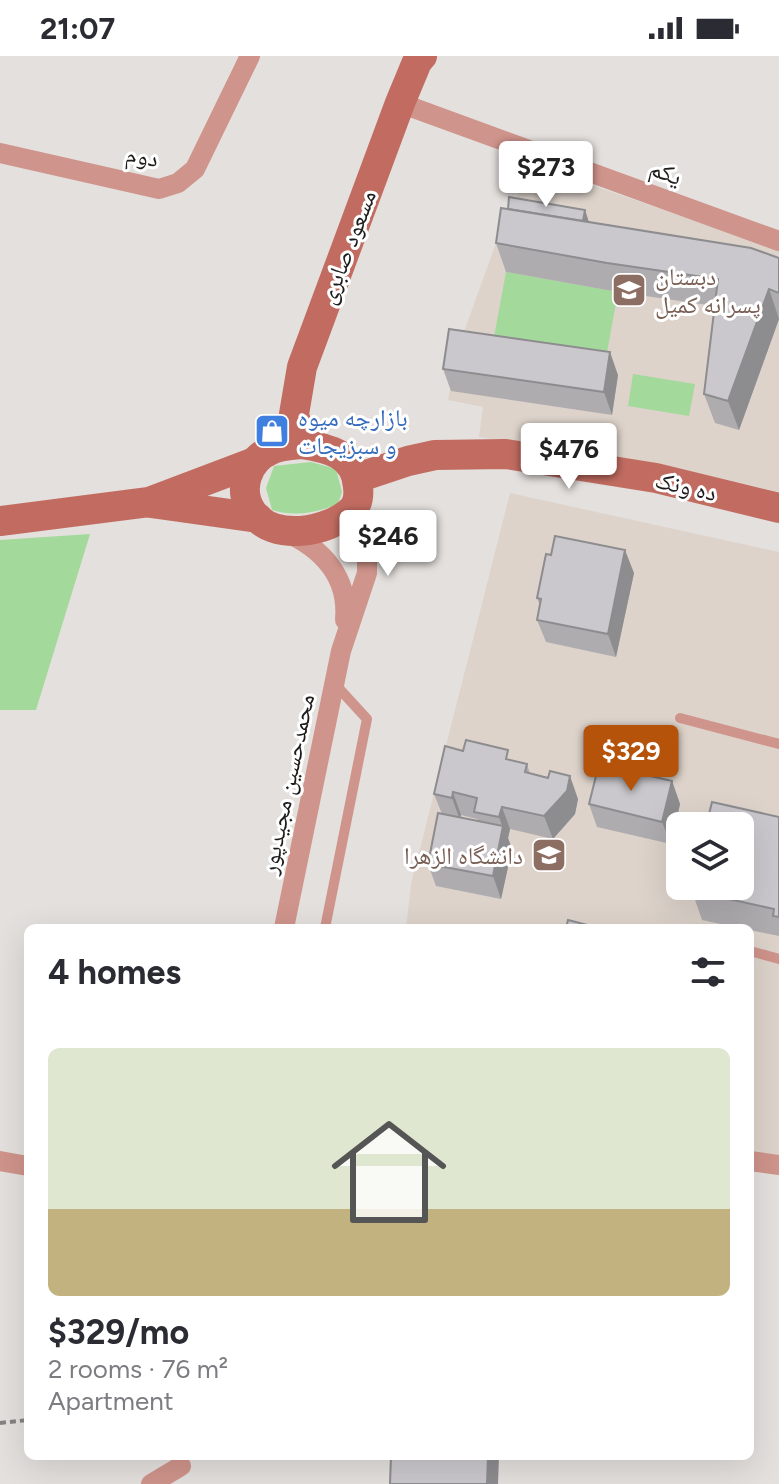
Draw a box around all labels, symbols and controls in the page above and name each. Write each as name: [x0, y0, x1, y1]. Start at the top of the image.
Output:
text: 21:07: [40, 10, 115, 47]
street label: دوم: [123, 139, 161, 175]
pin: $273: [499, 141, 593, 209]
text: $273: [517, 151, 575, 183]
street label: یکم: [645, 153, 686, 193]
street label: مسعود صابری: [312, 186, 382, 308]
place label: دبستان پسرانه كميل: [655, 262, 761, 319]
school or university icon: دبستان پسرانه كميل: [610, 271, 648, 309]
place label: بازارچه میوه و سبزیجات: [298, 403, 408, 460]
shop icon: بازارچه میوه و سبزیجات: [253, 412, 291, 450]
pin: $476: [522, 423, 616, 491]
text: $476: [539, 433, 599, 465]
street label: ده ونک: [652, 465, 720, 507]
pin: $246: [341, 510, 435, 578]
text: $246: [358, 520, 419, 552]
street label: محمدحسین مجیدپور: [254, 691, 320, 878]
pin: $329: [584, 725, 678, 793]
text: $329: [602, 735, 661, 767]
map controls: [666, 812, 754, 900]
button: layers: [666, 812, 754, 900]
school or university icon: دانشگاه الزهرا: [530, 836, 568, 874]
place label: دانشگاه الزهرا: [404, 841, 523, 870]
icon: filters: [686, 950, 730, 994]
text: 4 homes: [48, 952, 181, 993]
icon: home: [317, 1100, 461, 1244]
text: $329/mo: [48, 1312, 189, 1353]
text: 2 rooms · 76 m²: [48, 1353, 228, 1385]
text: Apartment: [48, 1385, 174, 1417]

